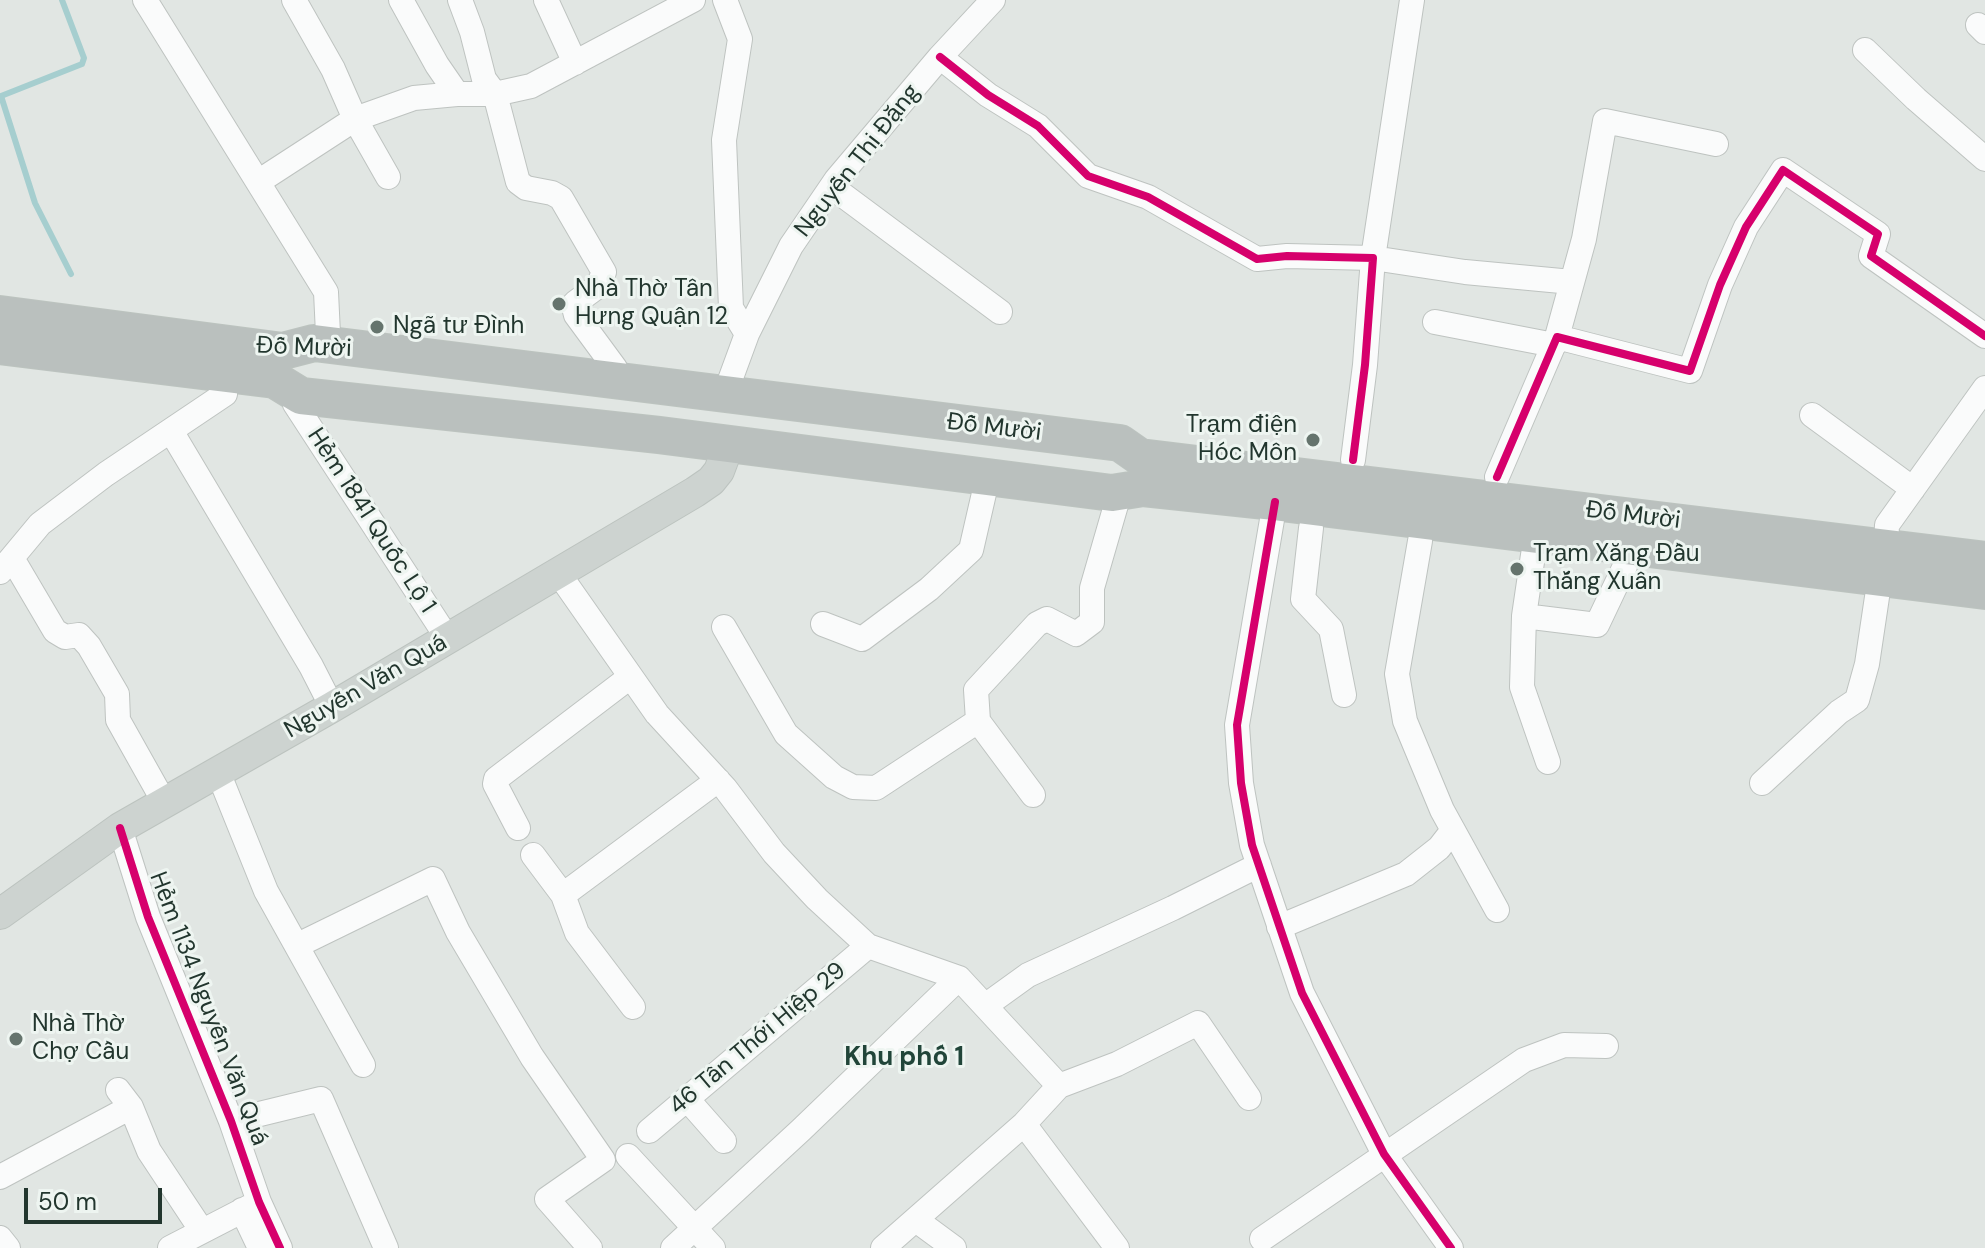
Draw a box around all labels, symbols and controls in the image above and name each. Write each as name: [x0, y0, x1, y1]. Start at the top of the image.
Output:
street label: Nguyễn Thị Đặng: [789, 79, 927, 243]
place label: Nhà Thờ Tân Hưng Quận 12: [575, 276, 728, 332]
marker: Nhà Thờ Tân Hưng Quận 12: [550, 295, 568, 313]
place label: Ngã tư Đình: [393, 313, 524, 341]
marker: Ngã tư Đình: [368, 318, 386, 336]
street label: Đỗ Mười: [256, 332, 352, 364]
street label: Đỗ Mười: [945, 408, 1043, 448]
place label: Trạm điện Hóc Môn: [1186, 412, 1297, 468]
street label: Hẻm 1841 Quốc Lộ 1: [301, 423, 441, 619]
marker: Trạm điện Hóc Môn: [1304, 431, 1322, 449]
street label: Đỗ Mười: [1584, 496, 1682, 536]
place label: Trạm Xăng Đầu Thắng Xuân: [1533, 541, 1699, 597]
marker: Trạm Xăng Đầu Thắng Xuân: [1508, 560, 1526, 578]
street label: Nguyễn Văn Quá: [280, 629, 452, 745]
street label: Hẻm 1134 Nguyễn Văn Quá: [142, 868, 274, 1150]
street label: 46 Tân Thới Hiệp 29: [664, 957, 852, 1121]
place label: Nhà Thờ Chợ Cầu: [32, 1011, 129, 1067]
marker: Nhà Thờ Chợ Cầu: [7, 1030, 25, 1048]
district label: Khu phố 1: [844, 1042, 964, 1074]
scale bar: [28, 1172, 166, 1222]
text: 50 m: [38, 1186, 97, 1217]

